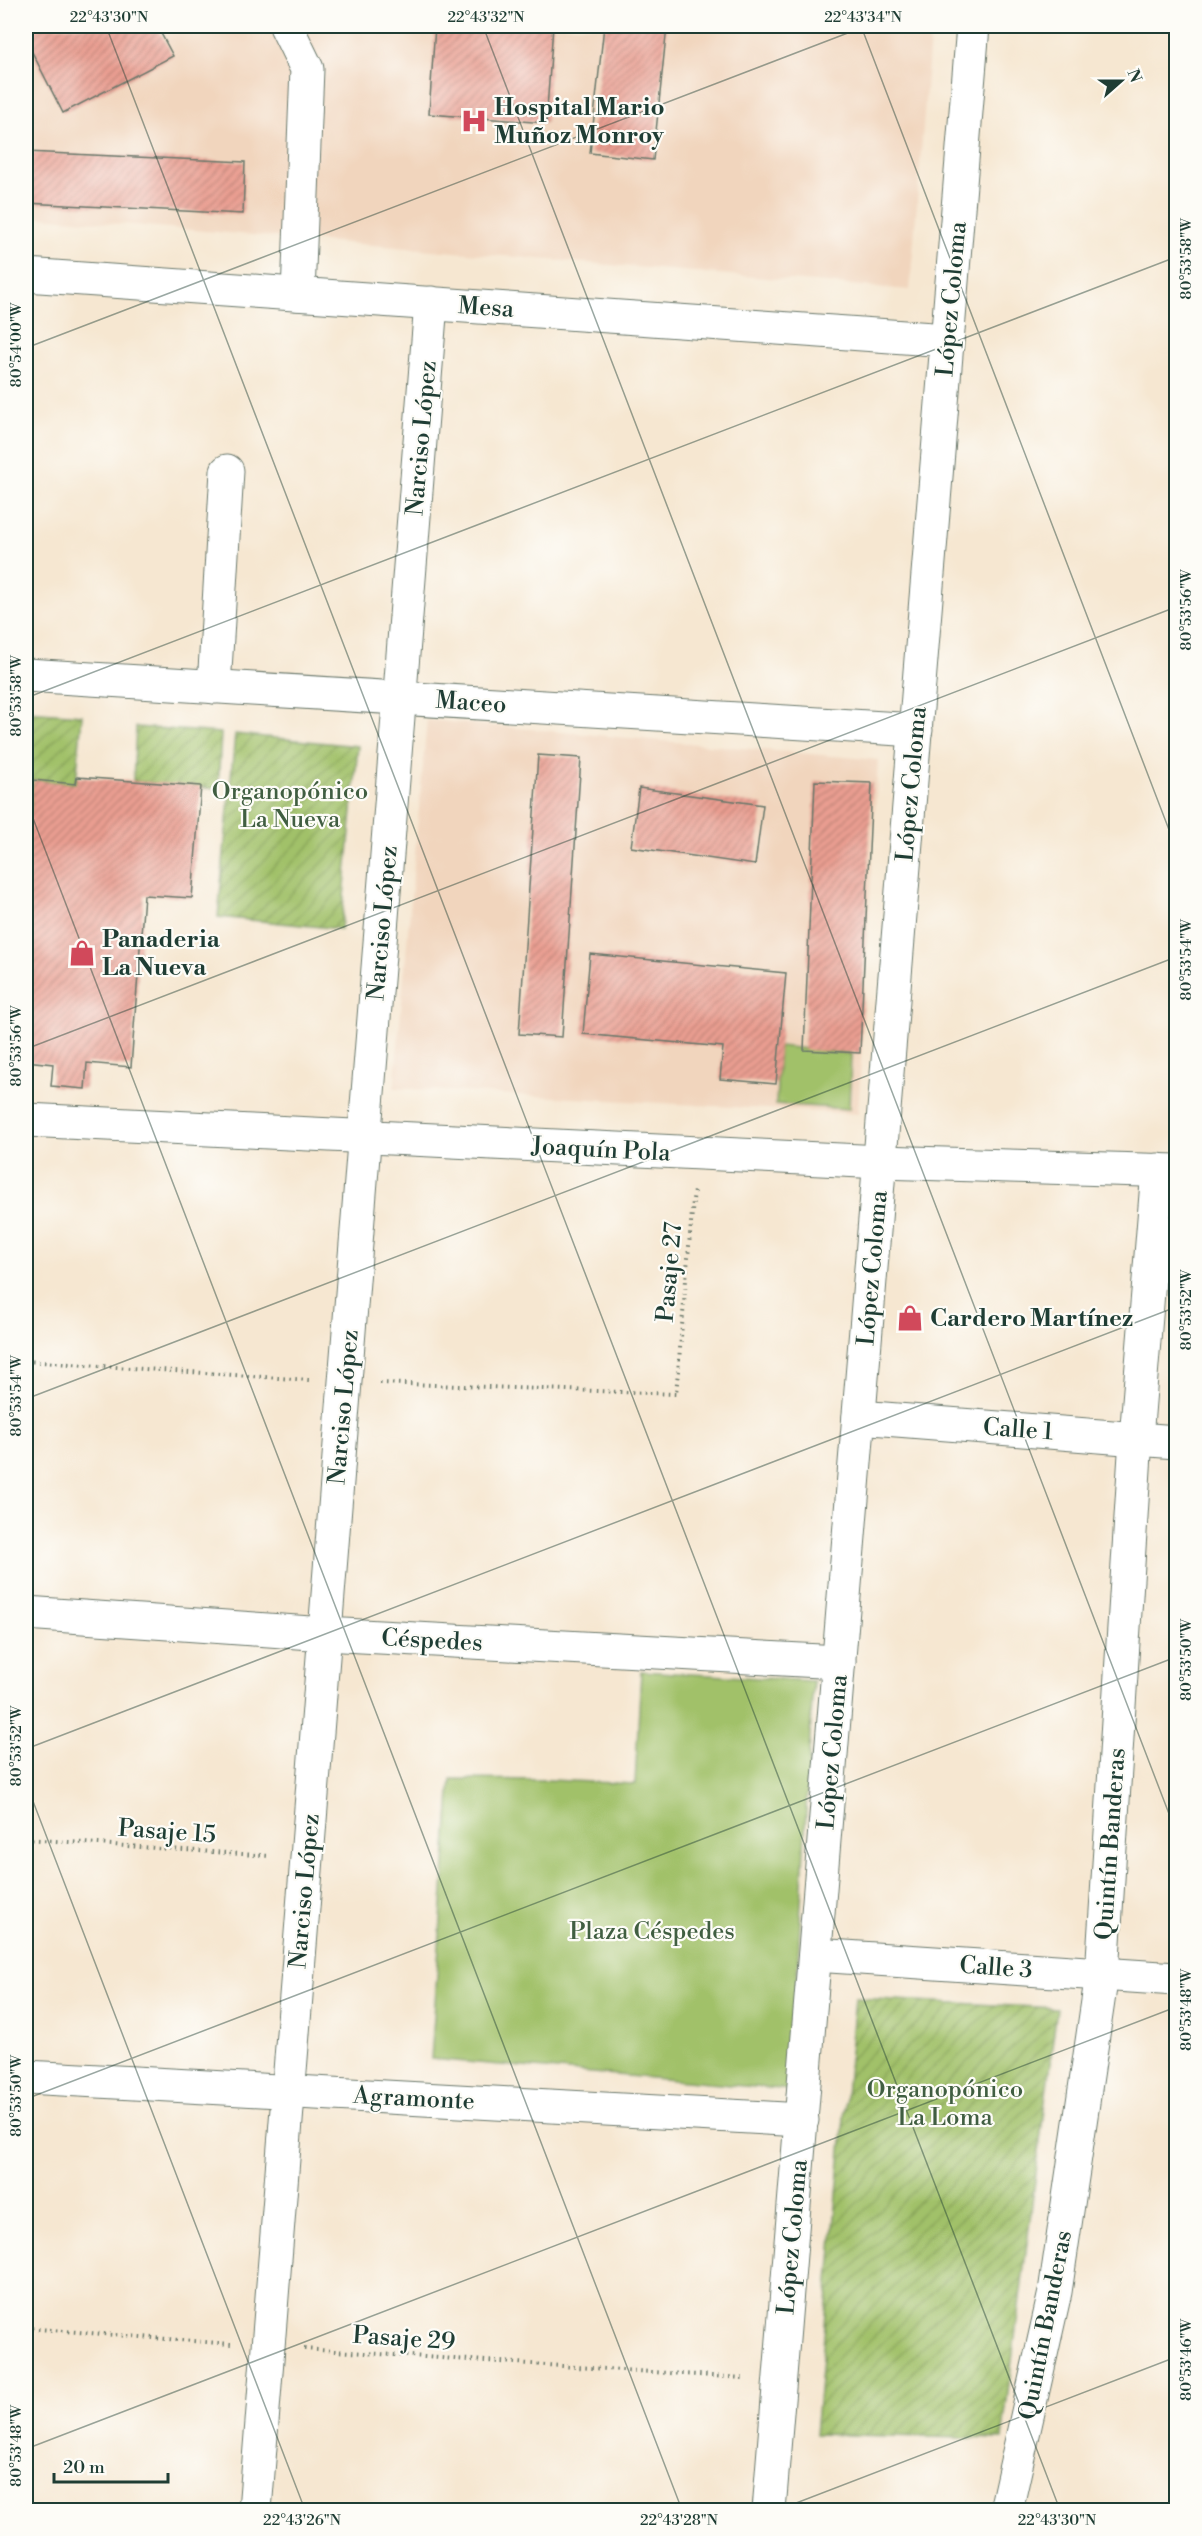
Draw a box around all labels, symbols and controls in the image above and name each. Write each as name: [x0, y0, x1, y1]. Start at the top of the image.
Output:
text: 22°43'30"N: [70, 8, 148, 27]
text: 22°43'32"N: [447, 8, 525, 27]
text: 22°43'34"N: [824, 8, 902, 27]
north arrow: [1091, 51, 1151, 111]
text: N: [1122, 66, 1146, 86]
place label: Hospital Mario Muñoz Monroy: [494, 93, 665, 151]
hospital icon: Hospital Mario Muñoz Monroy: [459, 106, 489, 136]
text: 80°53'58"W: [1177, 218, 1196, 300]
street label: López Coloma: [930, 219, 974, 378]
street label: Mesa: [457, 291, 516, 325]
text: 80°54'00"W: [7, 302, 26, 387]
street label: Narciso López: [400, 359, 444, 517]
text: 80°53'56"W: [1177, 569, 1196, 651]
text: 80°53'58"W: [7, 655, 26, 737]
street label: Maceo: [434, 686, 507, 720]
street label: López Coloma: [890, 704, 934, 863]
park label: Organopónico La Nueva: [212, 777, 368, 835]
street label: Narciso López: [361, 844, 405, 1002]
text: 80°53'54"W: [1177, 919, 1196, 1001]
place label: Panaderia La Nueva: [102, 925, 221, 983]
shop icon: Panaderia La Nueva: [67, 938, 97, 968]
text: 80°53'56"W: [7, 1005, 26, 1087]
street label: Joaquín Pola: [530, 1131, 672, 1169]
street label: López Coloma: [851, 1188, 895, 1347]
street label: Pasaje 27: [651, 1221, 689, 1323]
text: 80°53'52"W: [1177, 1269, 1196, 1350]
shop icon: Cardero Martínez: [895, 1303, 925, 1333]
place label: Cardero Martínez: [930, 1304, 1133, 1334]
street label: Narciso López: [322, 1328, 366, 1486]
text: 80°53'54"W: [7, 1355, 26, 1437]
street label: Calle 1: [982, 1413, 1055, 1447]
text: 80°53'50"W: [1177, 1618, 1196, 1701]
street label: Céspedes: [381, 1623, 483, 1659]
street label: López Coloma: [811, 1672, 855, 1831]
text: 80°53'52"W: [7, 1705, 26, 1786]
street label: Quintín Banderas: [1089, 1747, 1133, 1941]
street label: Narciso López: [283, 1812, 327, 1970]
street label: Pasaje 15: [117, 1814, 217, 1850]
park label: Plaza Céspedes: [569, 1917, 735, 1947]
street label: Calle 3: [958, 1950, 1033, 1986]
text: 80°53'48"W: [1177, 1969, 1196, 2051]
text: 80°53'50"W: [7, 2054, 26, 2137]
park label: Organopónico La Loma: [867, 2075, 1023, 2133]
street label: Agramonte: [351, 2081, 476, 2117]
street label: López Coloma: [771, 2157, 815, 2316]
street label: Quintín Banderas: [1013, 2228, 1079, 2422]
text: 80°53'46"W: [1177, 2319, 1196, 2401]
street label: Pasaje 29: [352, 2320, 456, 2358]
text: 80°53'48"W: [7, 2405, 26, 2487]
scale bar: [54, 2446, 168, 2484]
text: 20 m: [63, 2456, 105, 2479]
text: 22°43'26"N: [263, 2511, 341, 2530]
text: 22°43'28"N: [640, 2511, 718, 2530]
text: 22°43'30"N: [1018, 2511, 1096, 2530]

